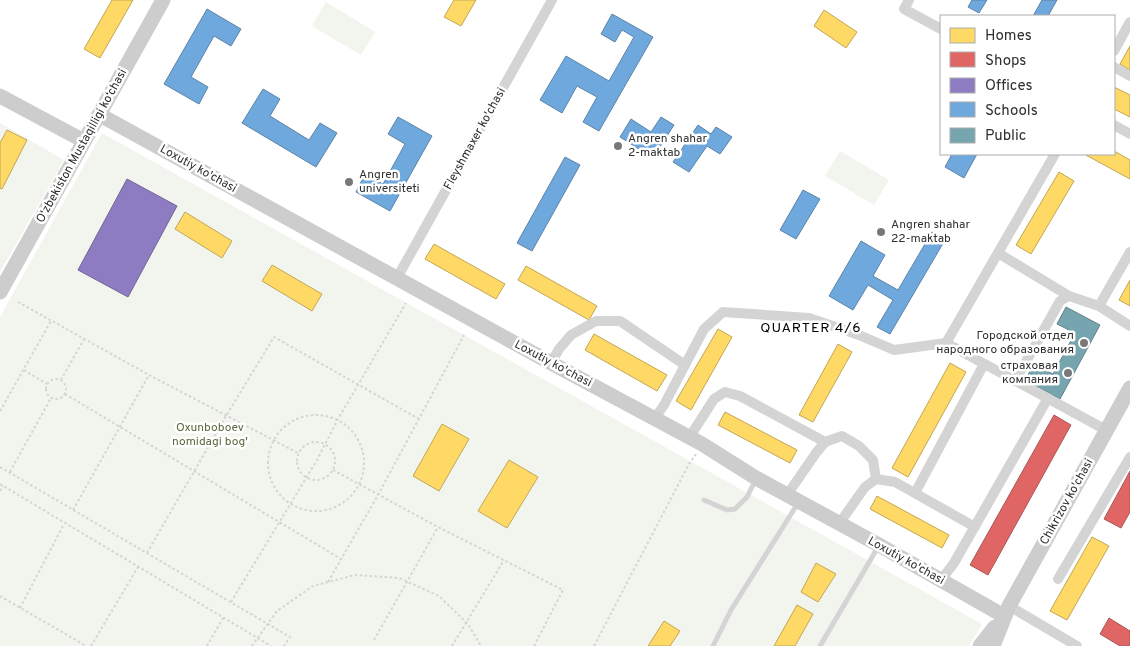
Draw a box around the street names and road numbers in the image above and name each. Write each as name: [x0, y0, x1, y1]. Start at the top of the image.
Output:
street label: O‘zbekiston Mustaqilligi ko‘chasi: [33, 66, 131, 226]
street label: Fleyshmaxer ko'chasi: [440, 85, 510, 193]
street label: Loxutiy ko'chasi: [157, 141, 239, 197]
street label: Loxutiy ko'chasi: [511, 337, 595, 391]
street label: Chikrizov ko'chasi: [1037, 456, 1097, 548]
street label: Loxutiy ko'chasi: [865, 533, 947, 589]

